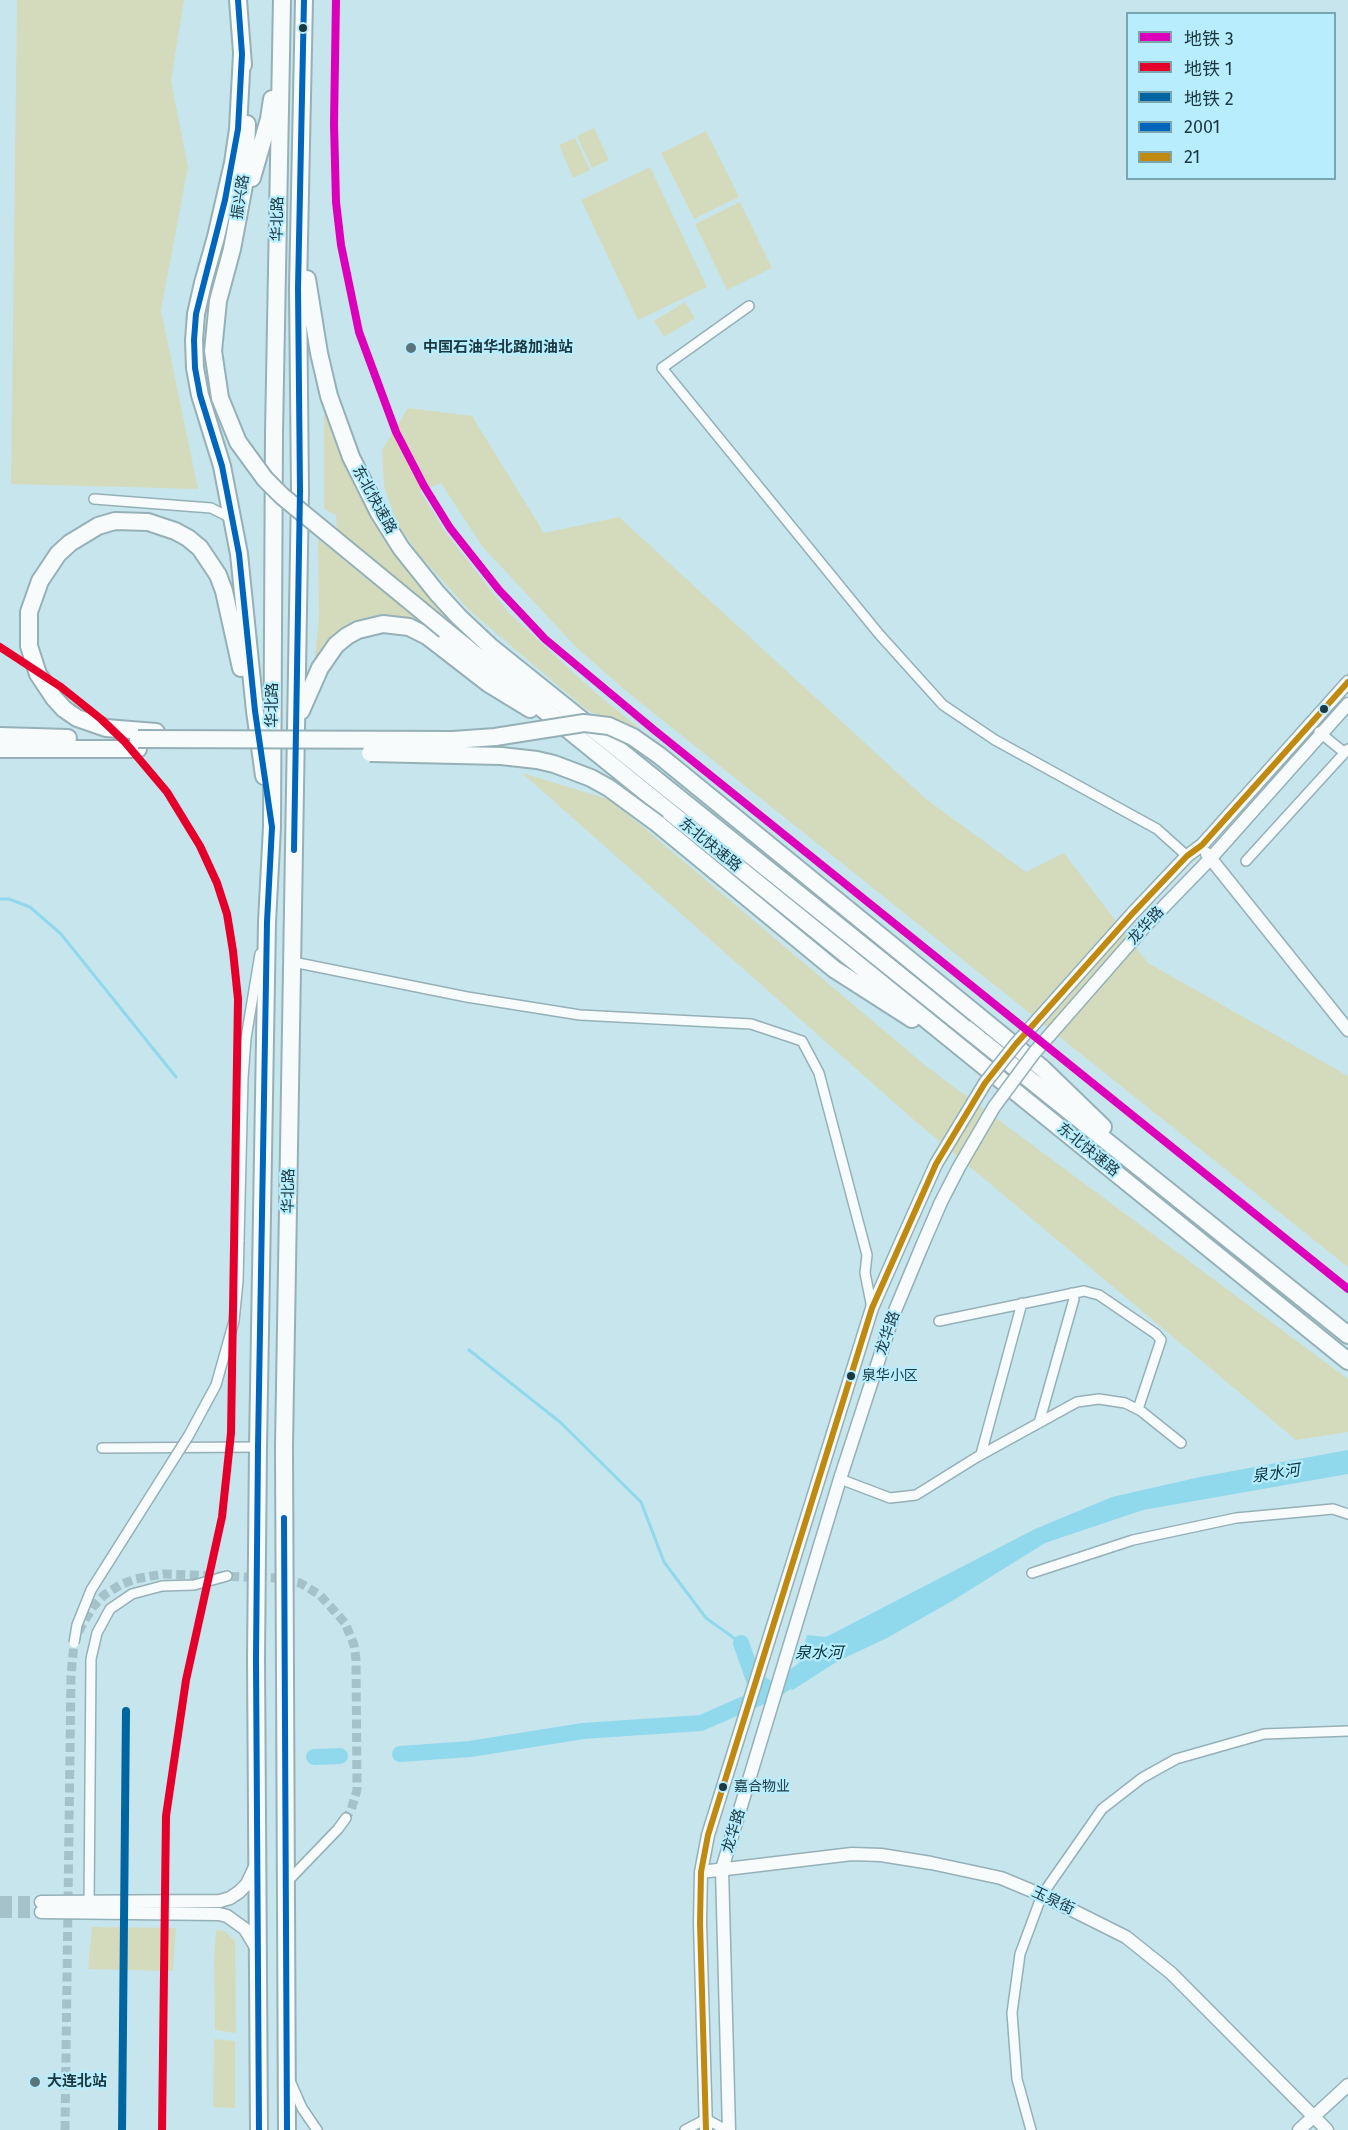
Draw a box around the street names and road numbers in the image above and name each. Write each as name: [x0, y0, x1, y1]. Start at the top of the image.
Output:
street label: 振兴路: [229, 173, 253, 221]
street label: 华北路: [269, 196, 287, 242]
street label: 东北快速路: [348, 463, 400, 537]
street label: 华北路: [264, 683, 282, 727]
street label: 东北快速路: [675, 814, 745, 876]
street label: 龙华路: [1124, 903, 1168, 949]
street label: 东北快速路: [1053, 1119, 1123, 1181]
street label: 华北路: [280, 1168, 298, 1214]
street label: 龙华路: [872, 1309, 904, 1357]
street label: 龙华路: [719, 1807, 749, 1855]
street label: 玉泉街: [1029, 1883, 1077, 1919]

